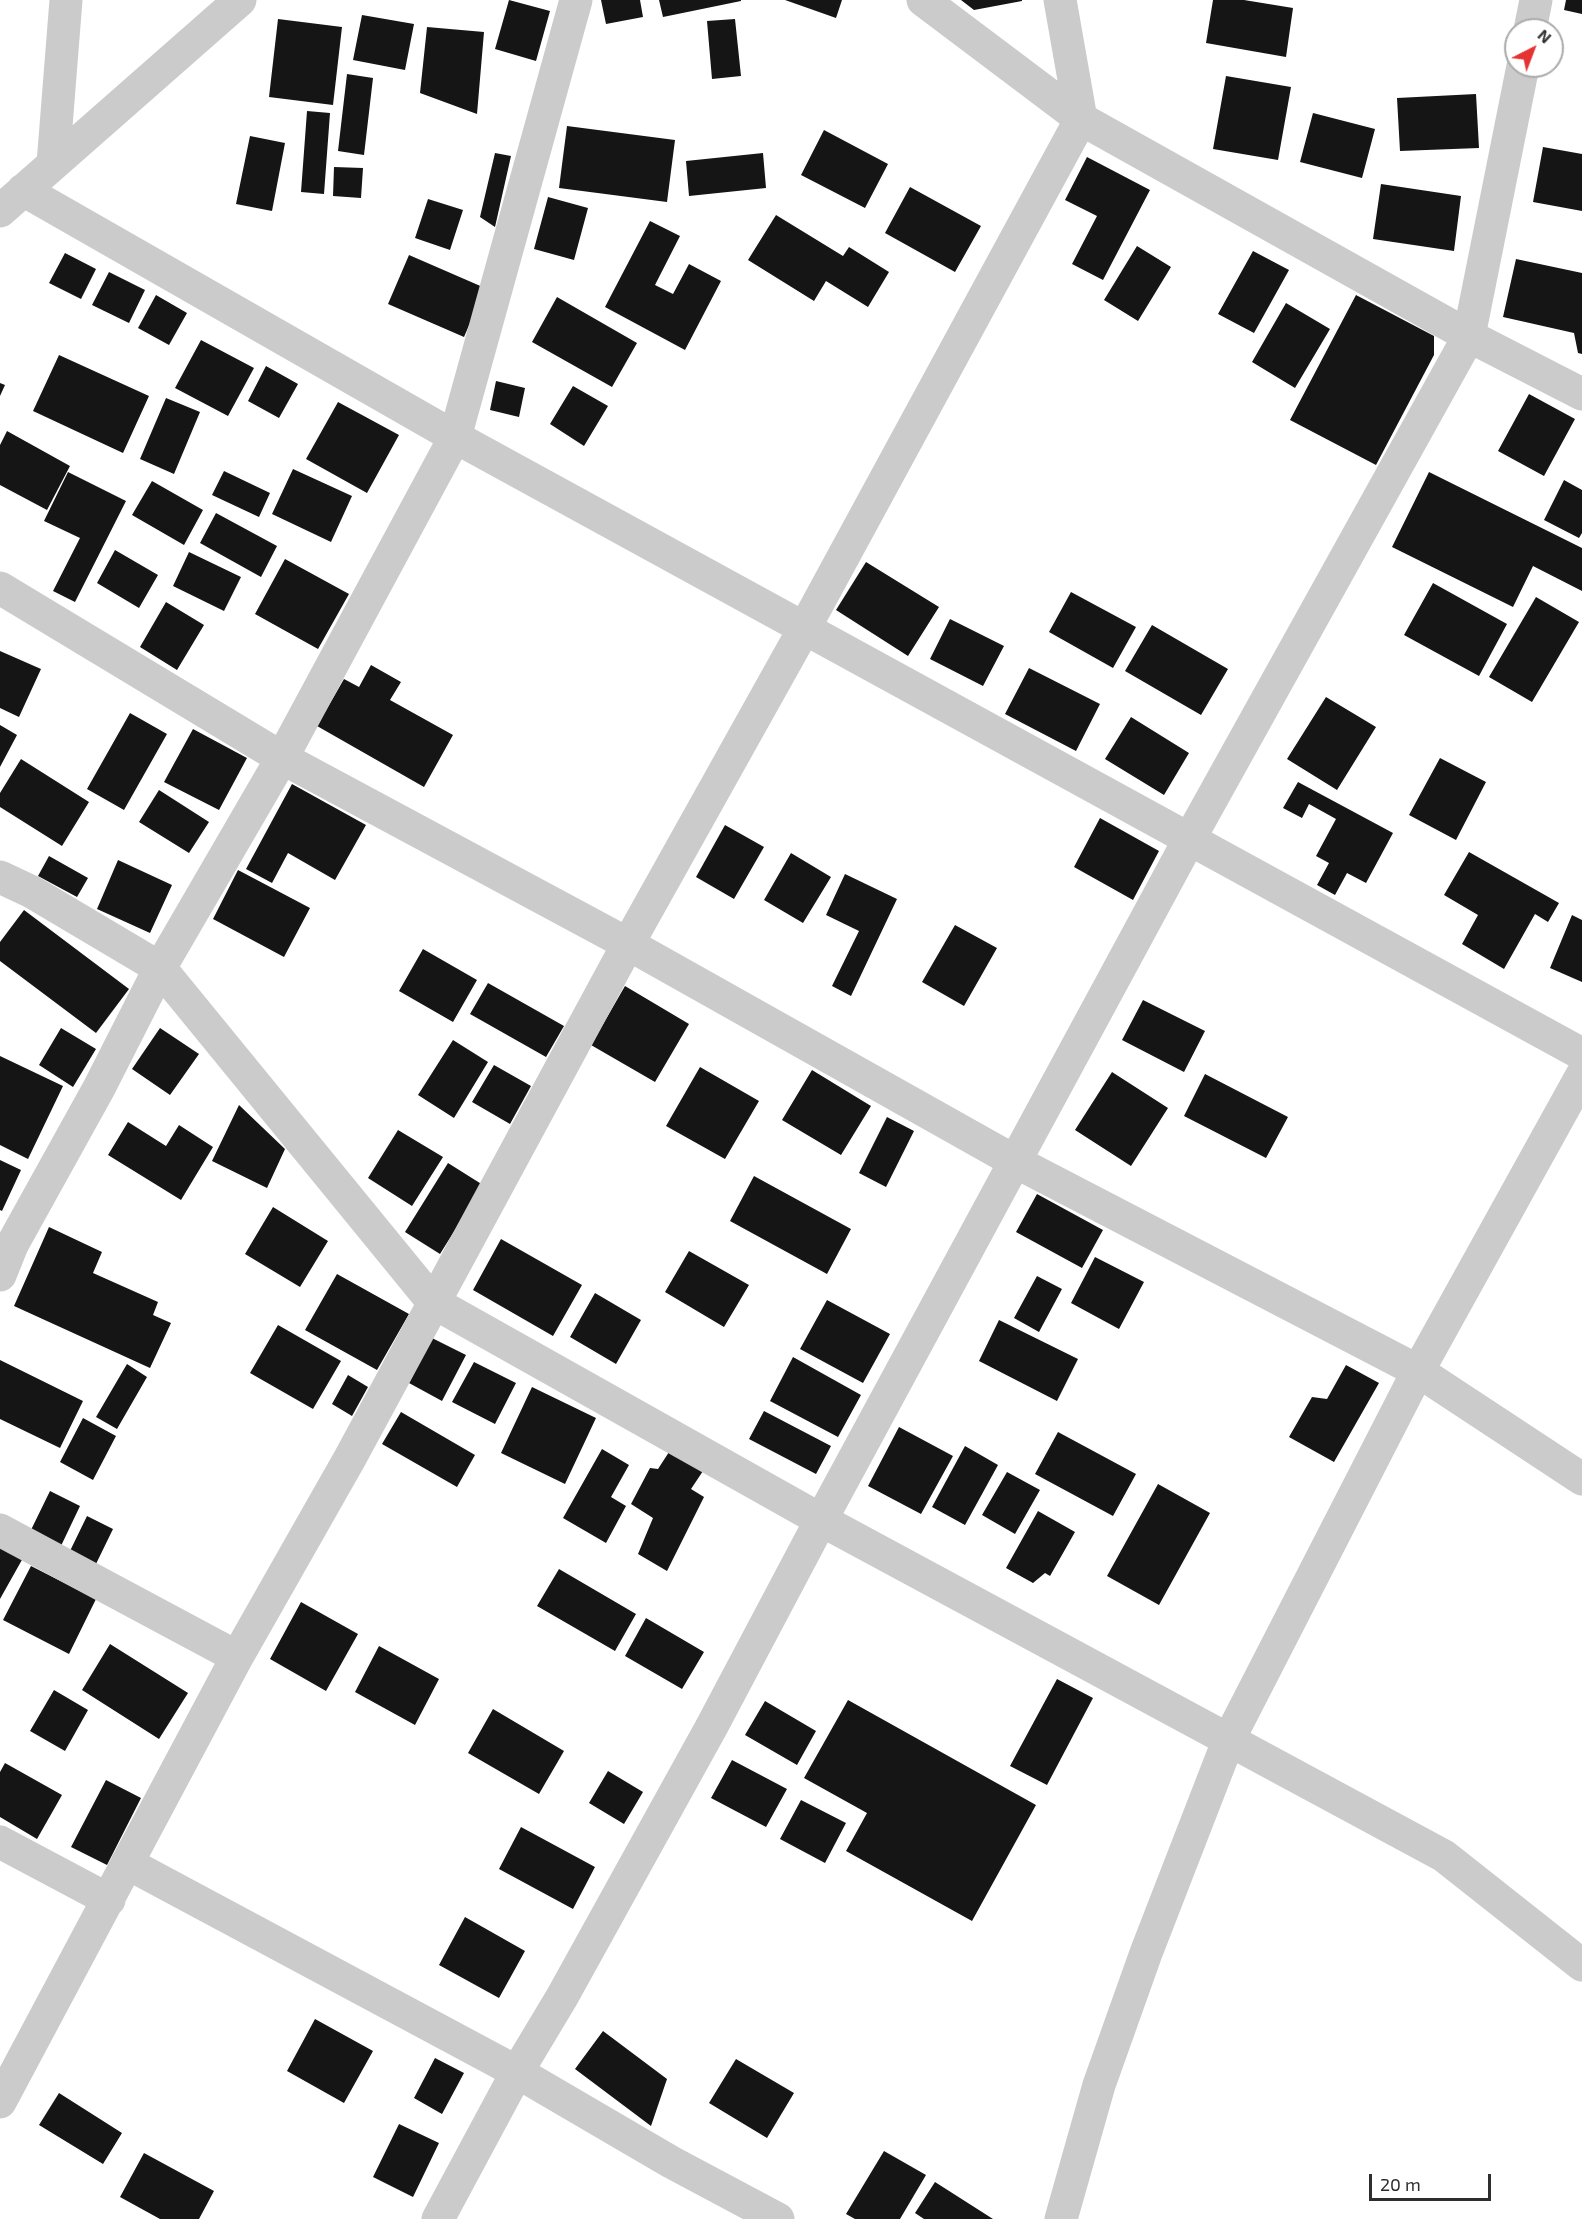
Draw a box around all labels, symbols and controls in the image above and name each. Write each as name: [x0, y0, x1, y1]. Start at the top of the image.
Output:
north arrow: [1504, 18, 1564, 78]
text: N: [1534, 25, 1556, 47]
scale bar: [1372, 2162, 1494, 2200]
text: 20 m: [1380, 2173, 1421, 2195]

